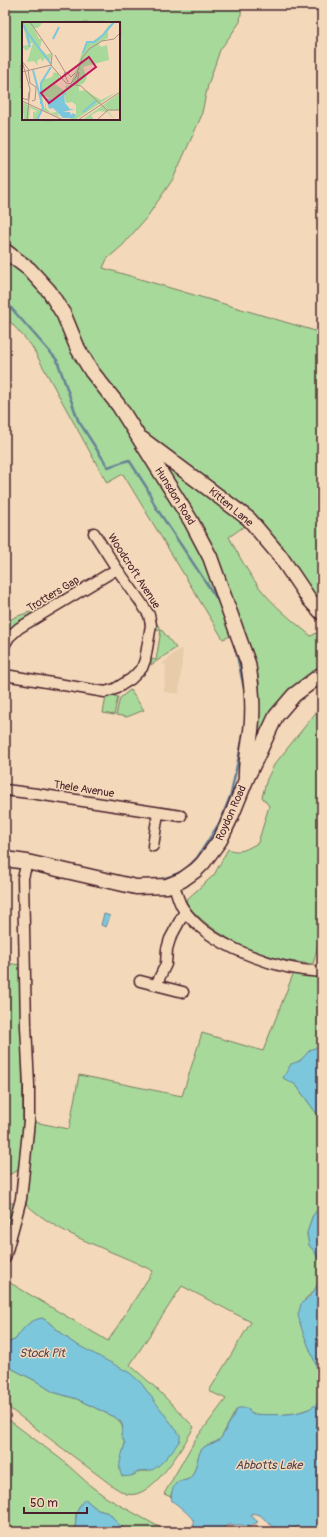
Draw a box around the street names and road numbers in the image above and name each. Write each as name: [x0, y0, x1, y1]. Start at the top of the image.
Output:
street label: Hunsdon Road: [152, 465, 198, 527]
street label: Kitten Lane: [206, 485, 256, 530]
street label: Woodcroft Avenue: [105, 531, 163, 611]
street label: Trotters Gap: [25, 573, 81, 615]
street label: Thele Avenue: [53, 778, 116, 800]
street label: Roydon Road: [213, 783, 249, 843]

